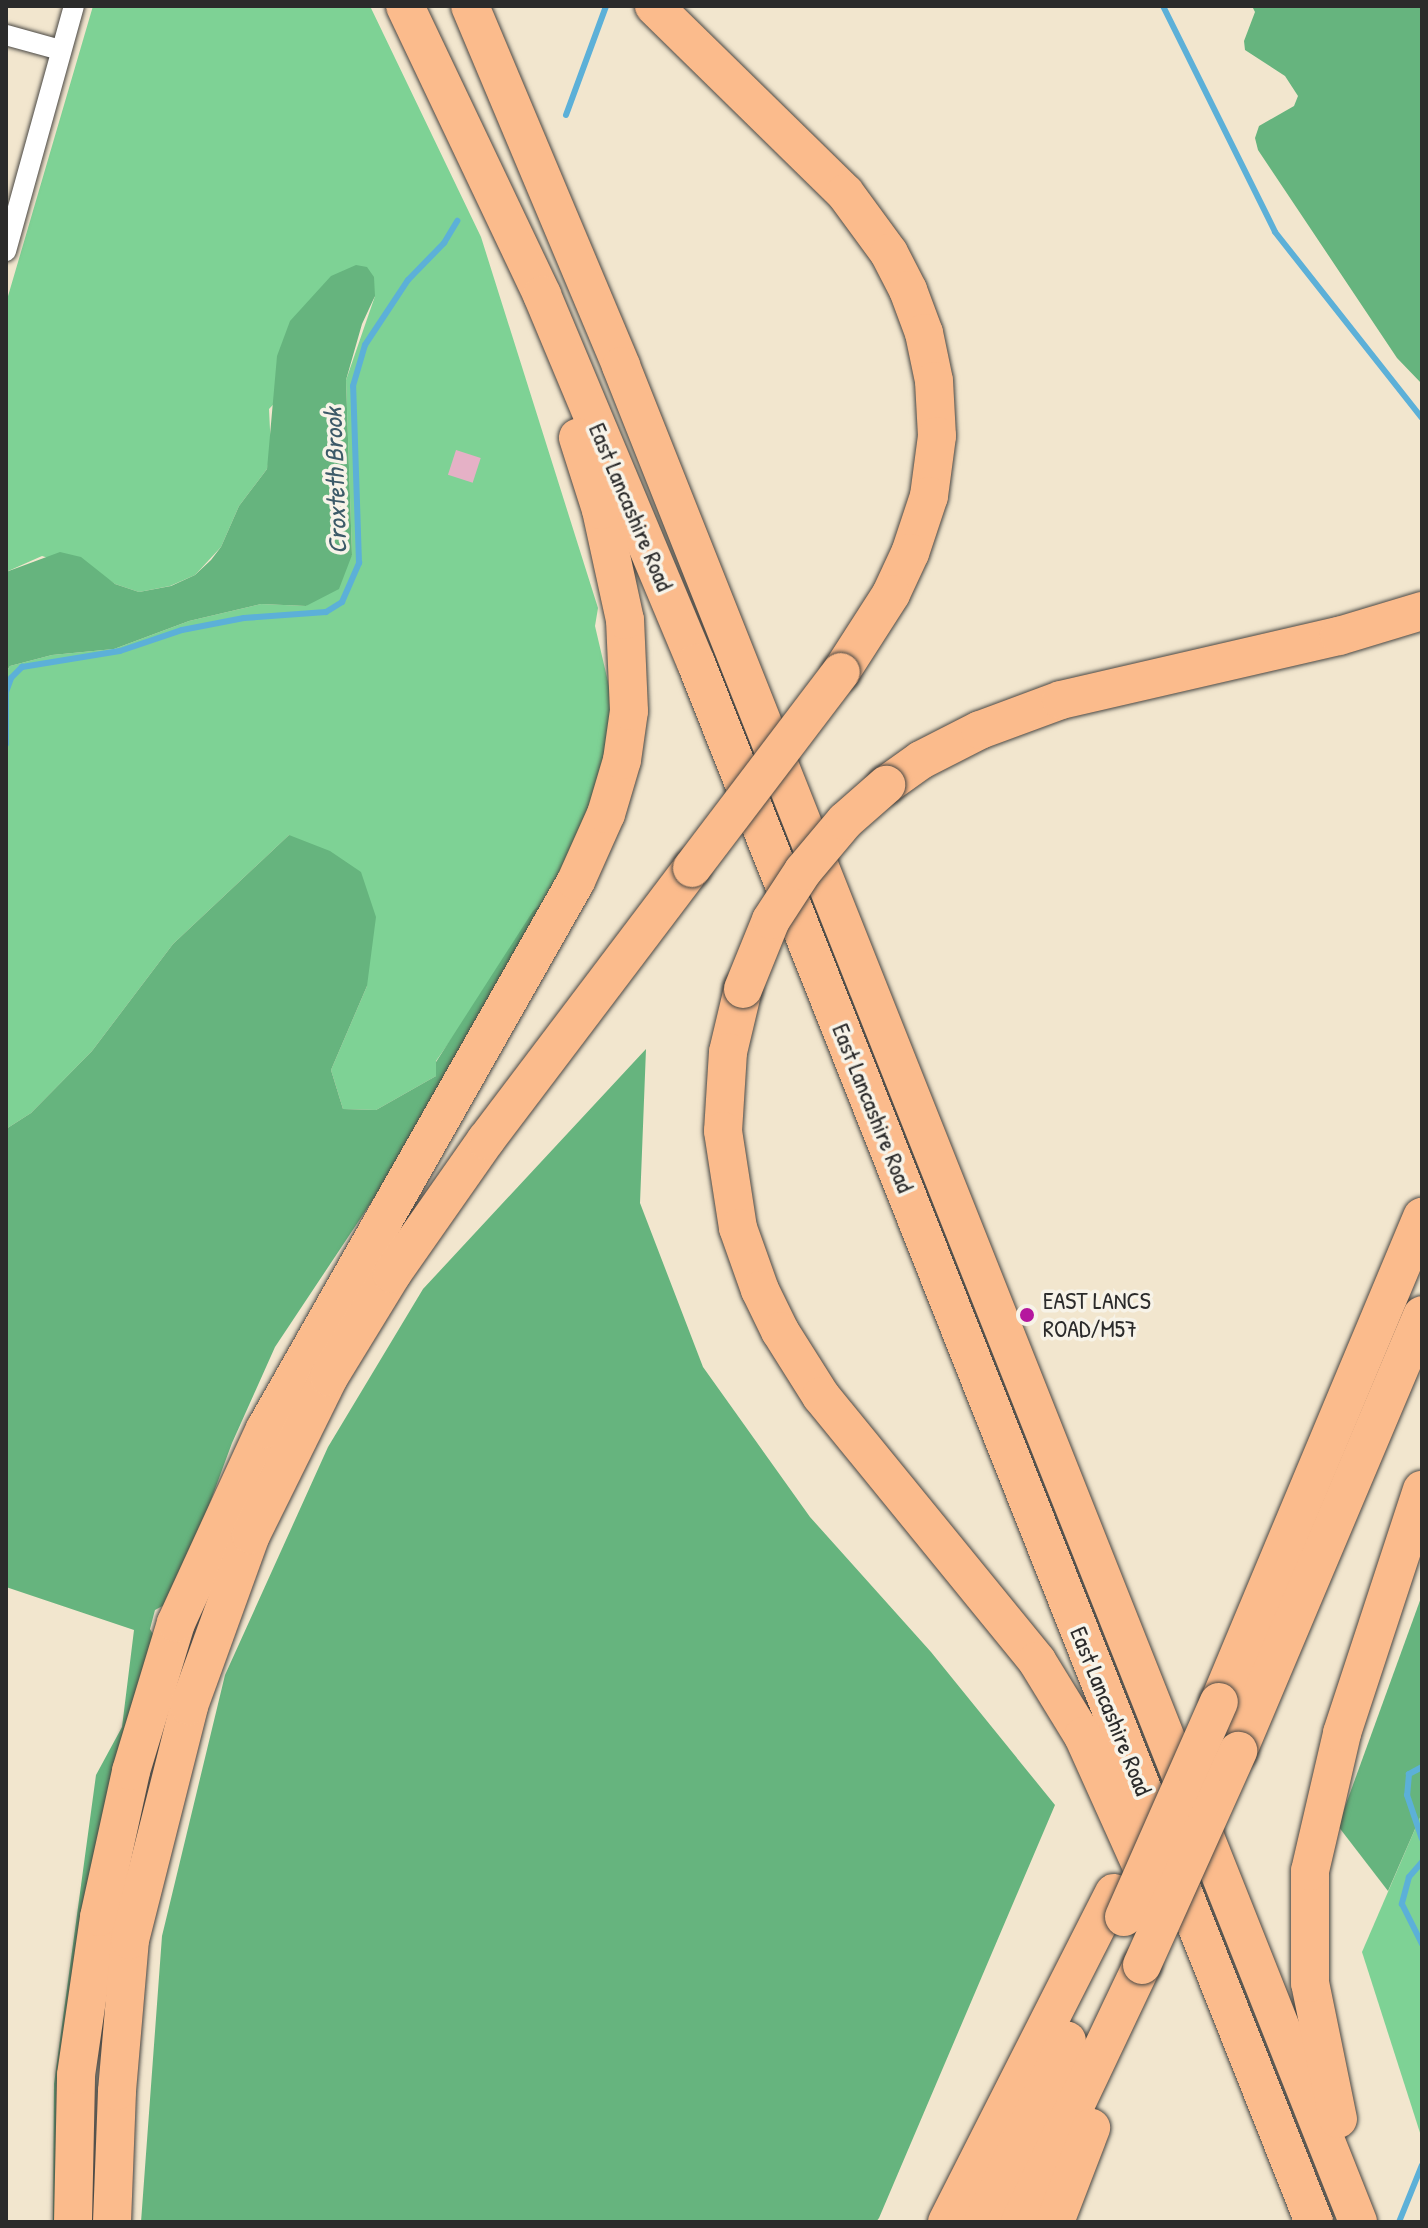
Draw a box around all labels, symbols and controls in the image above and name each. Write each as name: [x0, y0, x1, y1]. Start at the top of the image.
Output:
water label: Croxteth Brook: [317, 407, 353, 555]
street label: East Lancashire Road: [583, 419, 679, 595]
street label: East Lancashire Road: [826, 1019, 920, 1197]
place label: EAST LANCS ROAD/M57: [1043, 1287, 1151, 1343]
marker: EAST LANCS ROAD/M57: [1018, 1306, 1036, 1324]
street label: East Lancashire Road: [1064, 1622, 1158, 1800]

